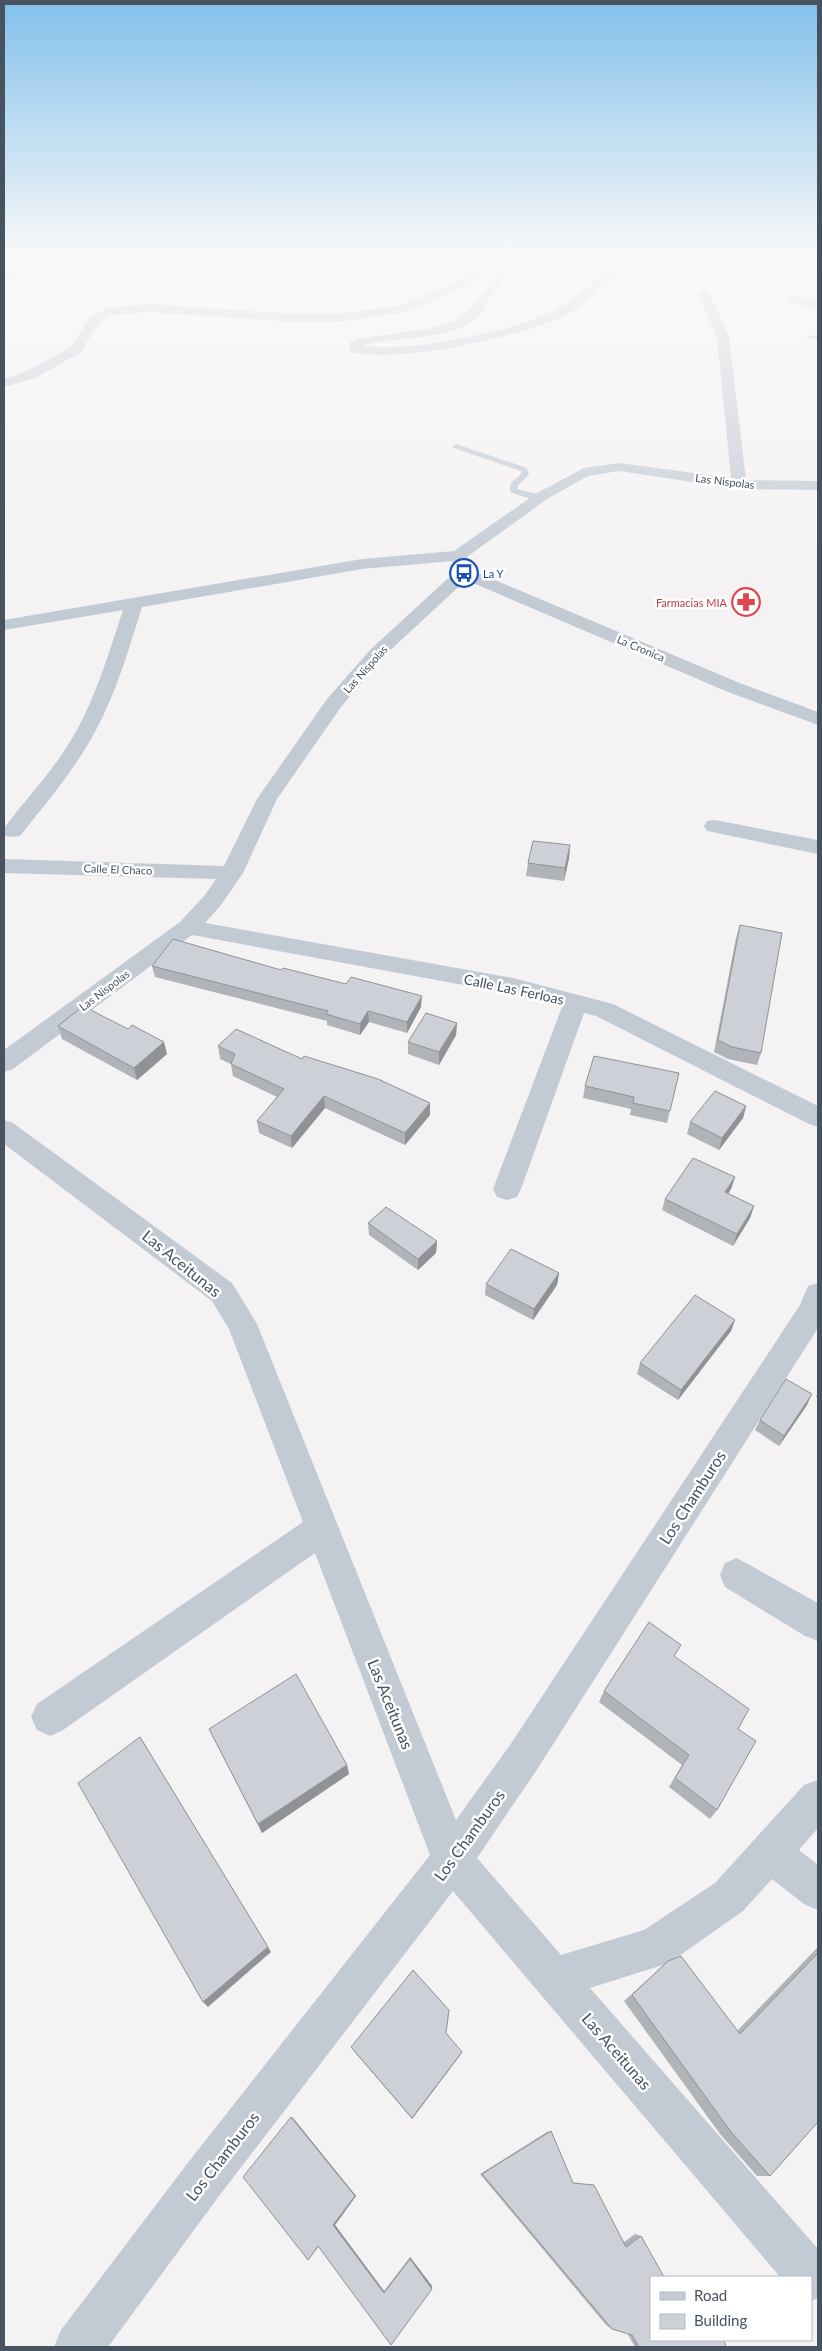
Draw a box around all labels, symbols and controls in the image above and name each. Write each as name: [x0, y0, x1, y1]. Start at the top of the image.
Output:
street label: Las Nispolas: [695, 471, 756, 491]
bus stop icon: La Y: [449, 558, 479, 588]
place label: La Y: [483, 567, 504, 580]
pharmacy icon: Farmacias MIA: [731, 587, 761, 617]
place label: Farmacias MIA: [656, 596, 728, 609]
street label: La Cronica: [615, 632, 667, 664]
street label: Las Nispolas: [340, 642, 390, 696]
street label: Calle El Chaco: [83, 861, 153, 877]
street label: Las Nispolas: [76, 967, 132, 1013]
street label: Calle Las Ferloas: [462, 970, 566, 1008]
street label: Las Aceitunas: [139, 1226, 225, 1300]
street label: Los Chamburos: [655, 1447, 729, 1547]
street label: Las Aceitunas: [364, 1656, 418, 1752]
street label: Los Chamburos: [430, 1786, 508, 1884]
street label: Las Aceitunas: [578, 2009, 656, 2093]
street label: Los Chamburos: [181, 2108, 263, 2204]
legend: [650, 2276, 812, 2341]
text: Road: [694, 2286, 727, 2304]
text: Building: [694, 2311, 747, 2329]

